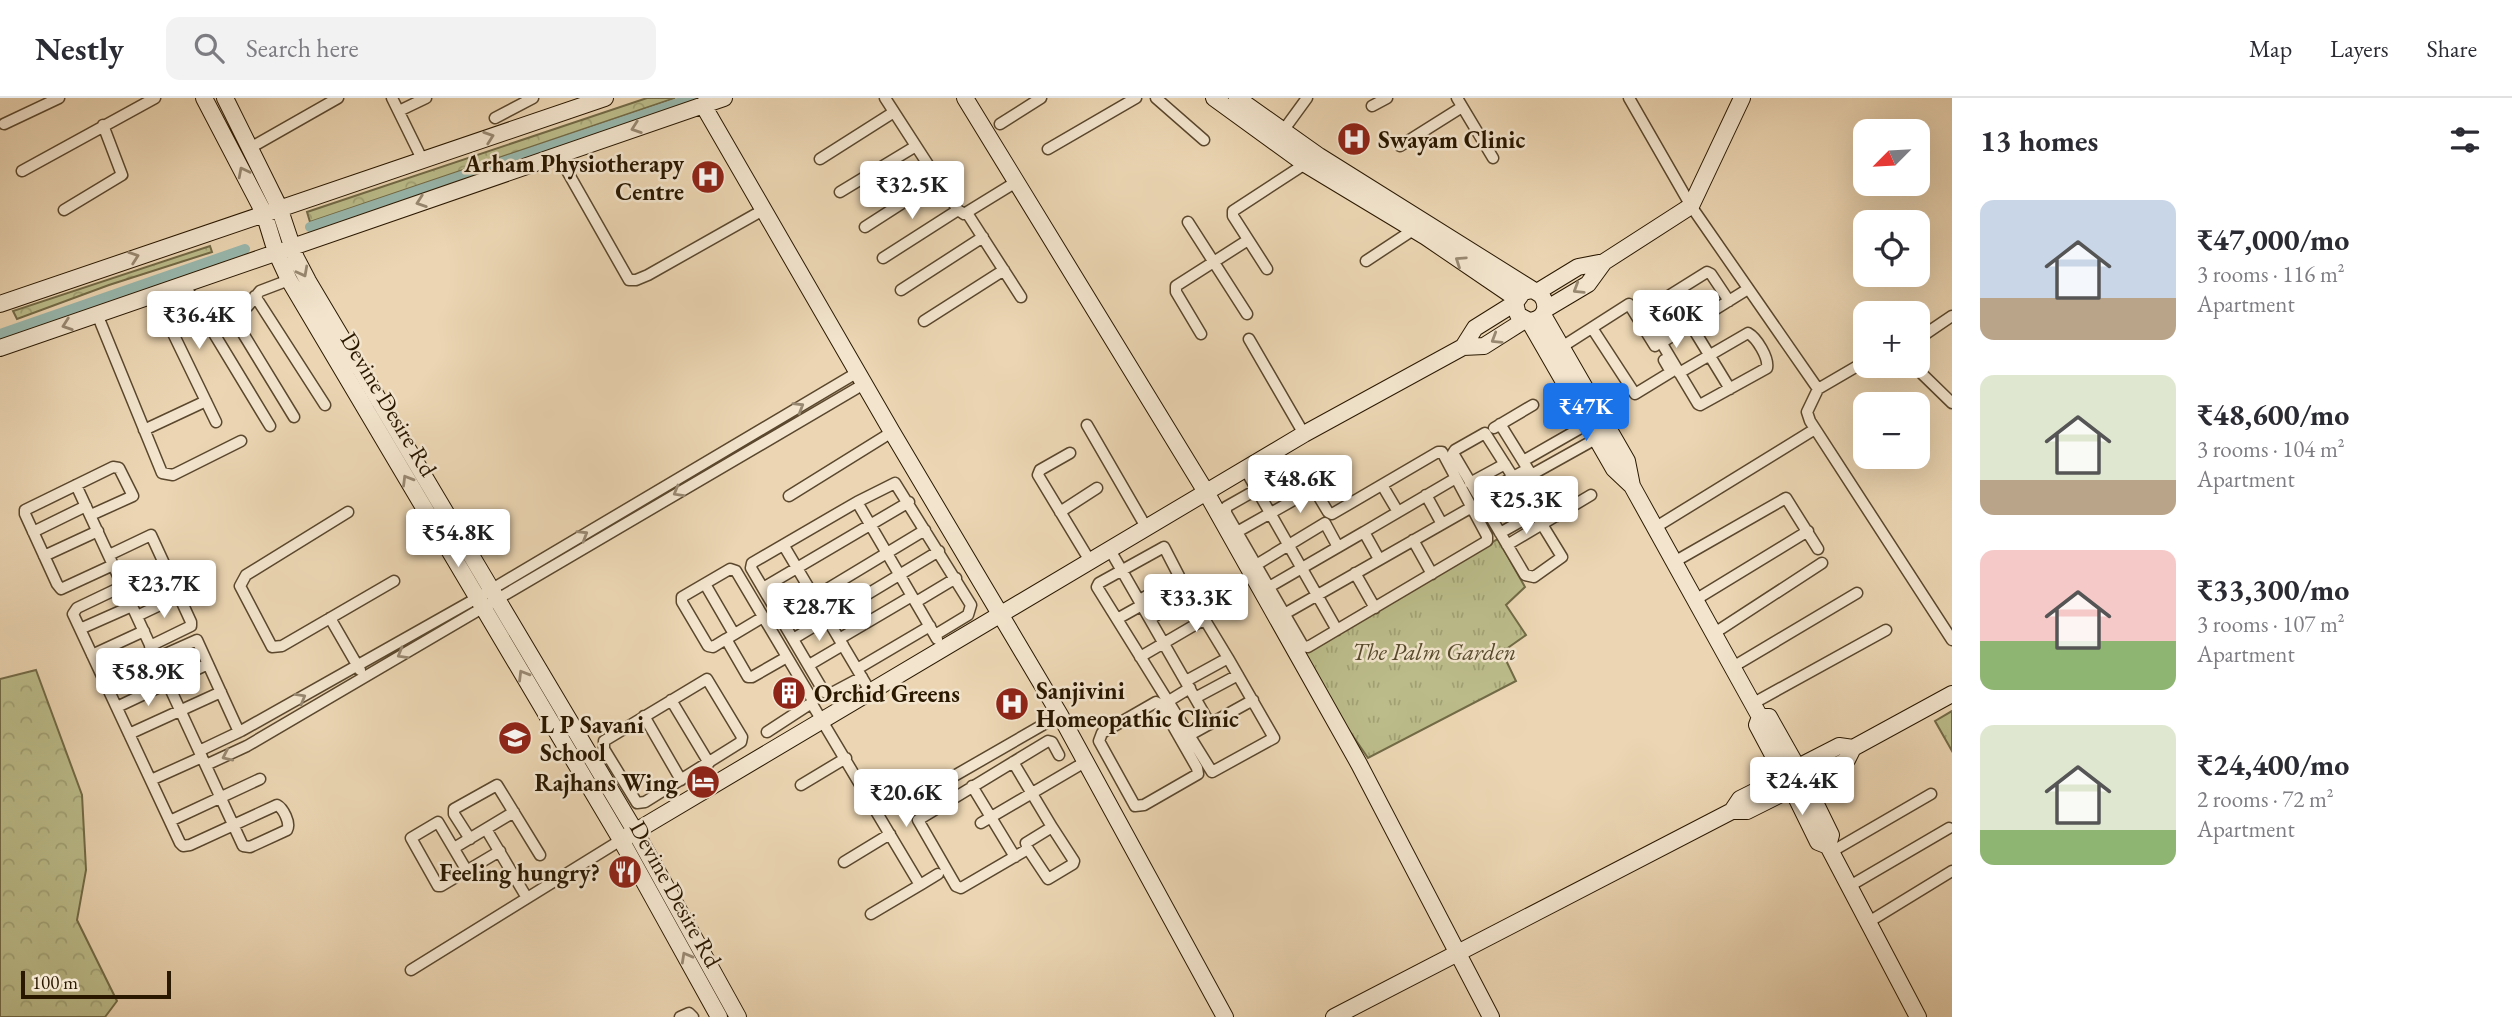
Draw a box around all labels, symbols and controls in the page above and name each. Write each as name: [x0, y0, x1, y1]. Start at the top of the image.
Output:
search box: [166, 17, 656, 80]
text: Nestly: [35, 27, 124, 70]
icon: search: [190, 29, 228, 67]
text: Search here: [246, 31, 359, 65]
text: Map: [2249, 33, 2292, 64]
text: Layers: [2330, 33, 2389, 64]
text: Share: [2427, 33, 2477, 64]
north arrow: [1853, 119, 1930, 196]
map controls: [1853, 119, 1930, 469]
one-way arrow: [631, 120, 643, 134]
hospital icon: Swayam Clinic: [1335, 120, 1373, 158]
text: 13 homes: [1980, 121, 2098, 160]
icon: filters: [2446, 121, 2484, 159]
place label: Swayam Clinic: [1378, 124, 1525, 156]
one-way arrow: [482, 131, 494, 145]
place label: Arham Physiotherapy Centre: [463, 148, 684, 207]
hospital icon: Arham Physiotherapy Centre: [689, 158, 727, 196]
pin: ₹32.5K: [855, 162, 969, 221]
one-way arrow: [237, 167, 251, 179]
text: ₹32.5K: [876, 169, 948, 199]
one-way arrow: [415, 194, 428, 208]
button: locate: [1853, 210, 1930, 287]
text: ₹47,000/mo: [2197, 220, 2349, 259]
icon: home: [2036, 228, 2120, 312]
one-way arrow: [127, 251, 140, 265]
one-way arrow: [1455, 256, 1468, 269]
text: 3 rooms · 116 m²: [2197, 259, 2345, 289]
one-way arrow: [295, 264, 308, 277]
one-way arrow: [1573, 281, 1586, 294]
text: Apartment: [2197, 289, 2295, 319]
pin: ₹60K: [1635, 290, 1717, 350]
pin: ₹36.4K: [142, 292, 256, 351]
text: ₹60K: [1649, 298, 1703, 328]
text: ₹36.4K: [163, 299, 235, 329]
button: +: [1853, 301, 1930, 378]
one-way arrow: [62, 316, 74, 330]
street label: Devine Desire Rd: [334, 326, 445, 483]
one-way arrow: [1490, 330, 1503, 343]
pin: ₹47K: [1545, 384, 1627, 443]
text: ₹47K: [1559, 391, 1613, 421]
button: −: [1853, 392, 1930, 469]
text: ₹48,600/mo: [2197, 395, 2349, 434]
one-way arrow: [792, 402, 805, 415]
icon: home: [2036, 403, 2120, 487]
text: 3 rooms · 104 m²: [2197, 434, 2345, 464]
pin: ₹48.6K: [1243, 456, 1357, 515]
text: ₹48.6K: [1264, 463, 1336, 493]
text: Apartment: [2197, 464, 2295, 494]
one-way arrow: [402, 474, 415, 487]
pin: ₹25.3K: [1469, 476, 1583, 536]
one-way arrow: [673, 484, 686, 497]
text: ₹25.3K: [1490, 484, 1562, 514]
pin: ₹54.8K: [401, 510, 515, 569]
text: ₹54.8K: [422, 517, 494, 547]
one-way arrow: [575, 530, 588, 543]
pin: ₹23.7K: [107, 560, 221, 620]
text: ₹23.7K: [128, 568, 200, 598]
text: ₹33,300/mo: [2197, 570, 2349, 609]
pin: ₹33.3K: [1139, 574, 1253, 634]
icon: home: [2036, 578, 2120, 662]
text: ₹33.3K: [1160, 582, 1232, 612]
pin: ₹28.7K: [762, 584, 876, 643]
text: ₹28.7K: [783, 591, 855, 621]
text: 3 rooms · 107 m²: [2197, 609, 2345, 639]
park label: The Palm Garden: [1352, 636, 1516, 667]
text: Apartment: [2197, 639, 2295, 669]
one-way arrow: [397, 646, 410, 659]
pin: ₹58.9K: [91, 648, 205, 708]
text: ₹58.9K: [112, 656, 184, 686]
one-way arrow: [518, 670, 531, 683]
building icon: Orchid Greens: [770, 674, 808, 712]
place label: Sanjivini Homeopathic Clinic: [1036, 675, 1239, 734]
place label: Orchid Greens: [814, 678, 960, 709]
hospital icon: Sanjivini Homeopathic Clinic: [993, 685, 1031, 723]
one-way arrow: [293, 693, 306, 706]
place label: L P Savani School: [540, 709, 644, 768]
school or university icon: L P Savani School: [496, 719, 534, 757]
text: ₹24,400/mo: [2197, 745, 2349, 784]
one-way arrow: [222, 747, 234, 761]
icon: home: [2036, 753, 2120, 837]
pin: ₹24.4K: [1745, 758, 1859, 817]
hotel icon: Rajhans Wing: [684, 763, 722, 801]
text: ₹24.4K: [1766, 765, 1838, 795]
place label: Rajhans Wing: [535, 767, 679, 799]
pin: ₹20.6K: [849, 770, 963, 829]
text: ₹20.6K: [870, 777, 942, 807]
text: 2 rooms · 72 m²: [2197, 784, 2334, 814]
text: Apartment: [2197, 814, 2295, 844]
street label: Devine Desire Rd: [623, 815, 730, 974]
restaurant icon: Feeling hungry?: [606, 853, 644, 891]
place label: Feeling hungry?: [439, 857, 600, 889]
one-way arrow: [681, 952, 694, 964]
scale bar: [21, 968, 172, 1000]
text: 100 m: [32, 970, 78, 995]

